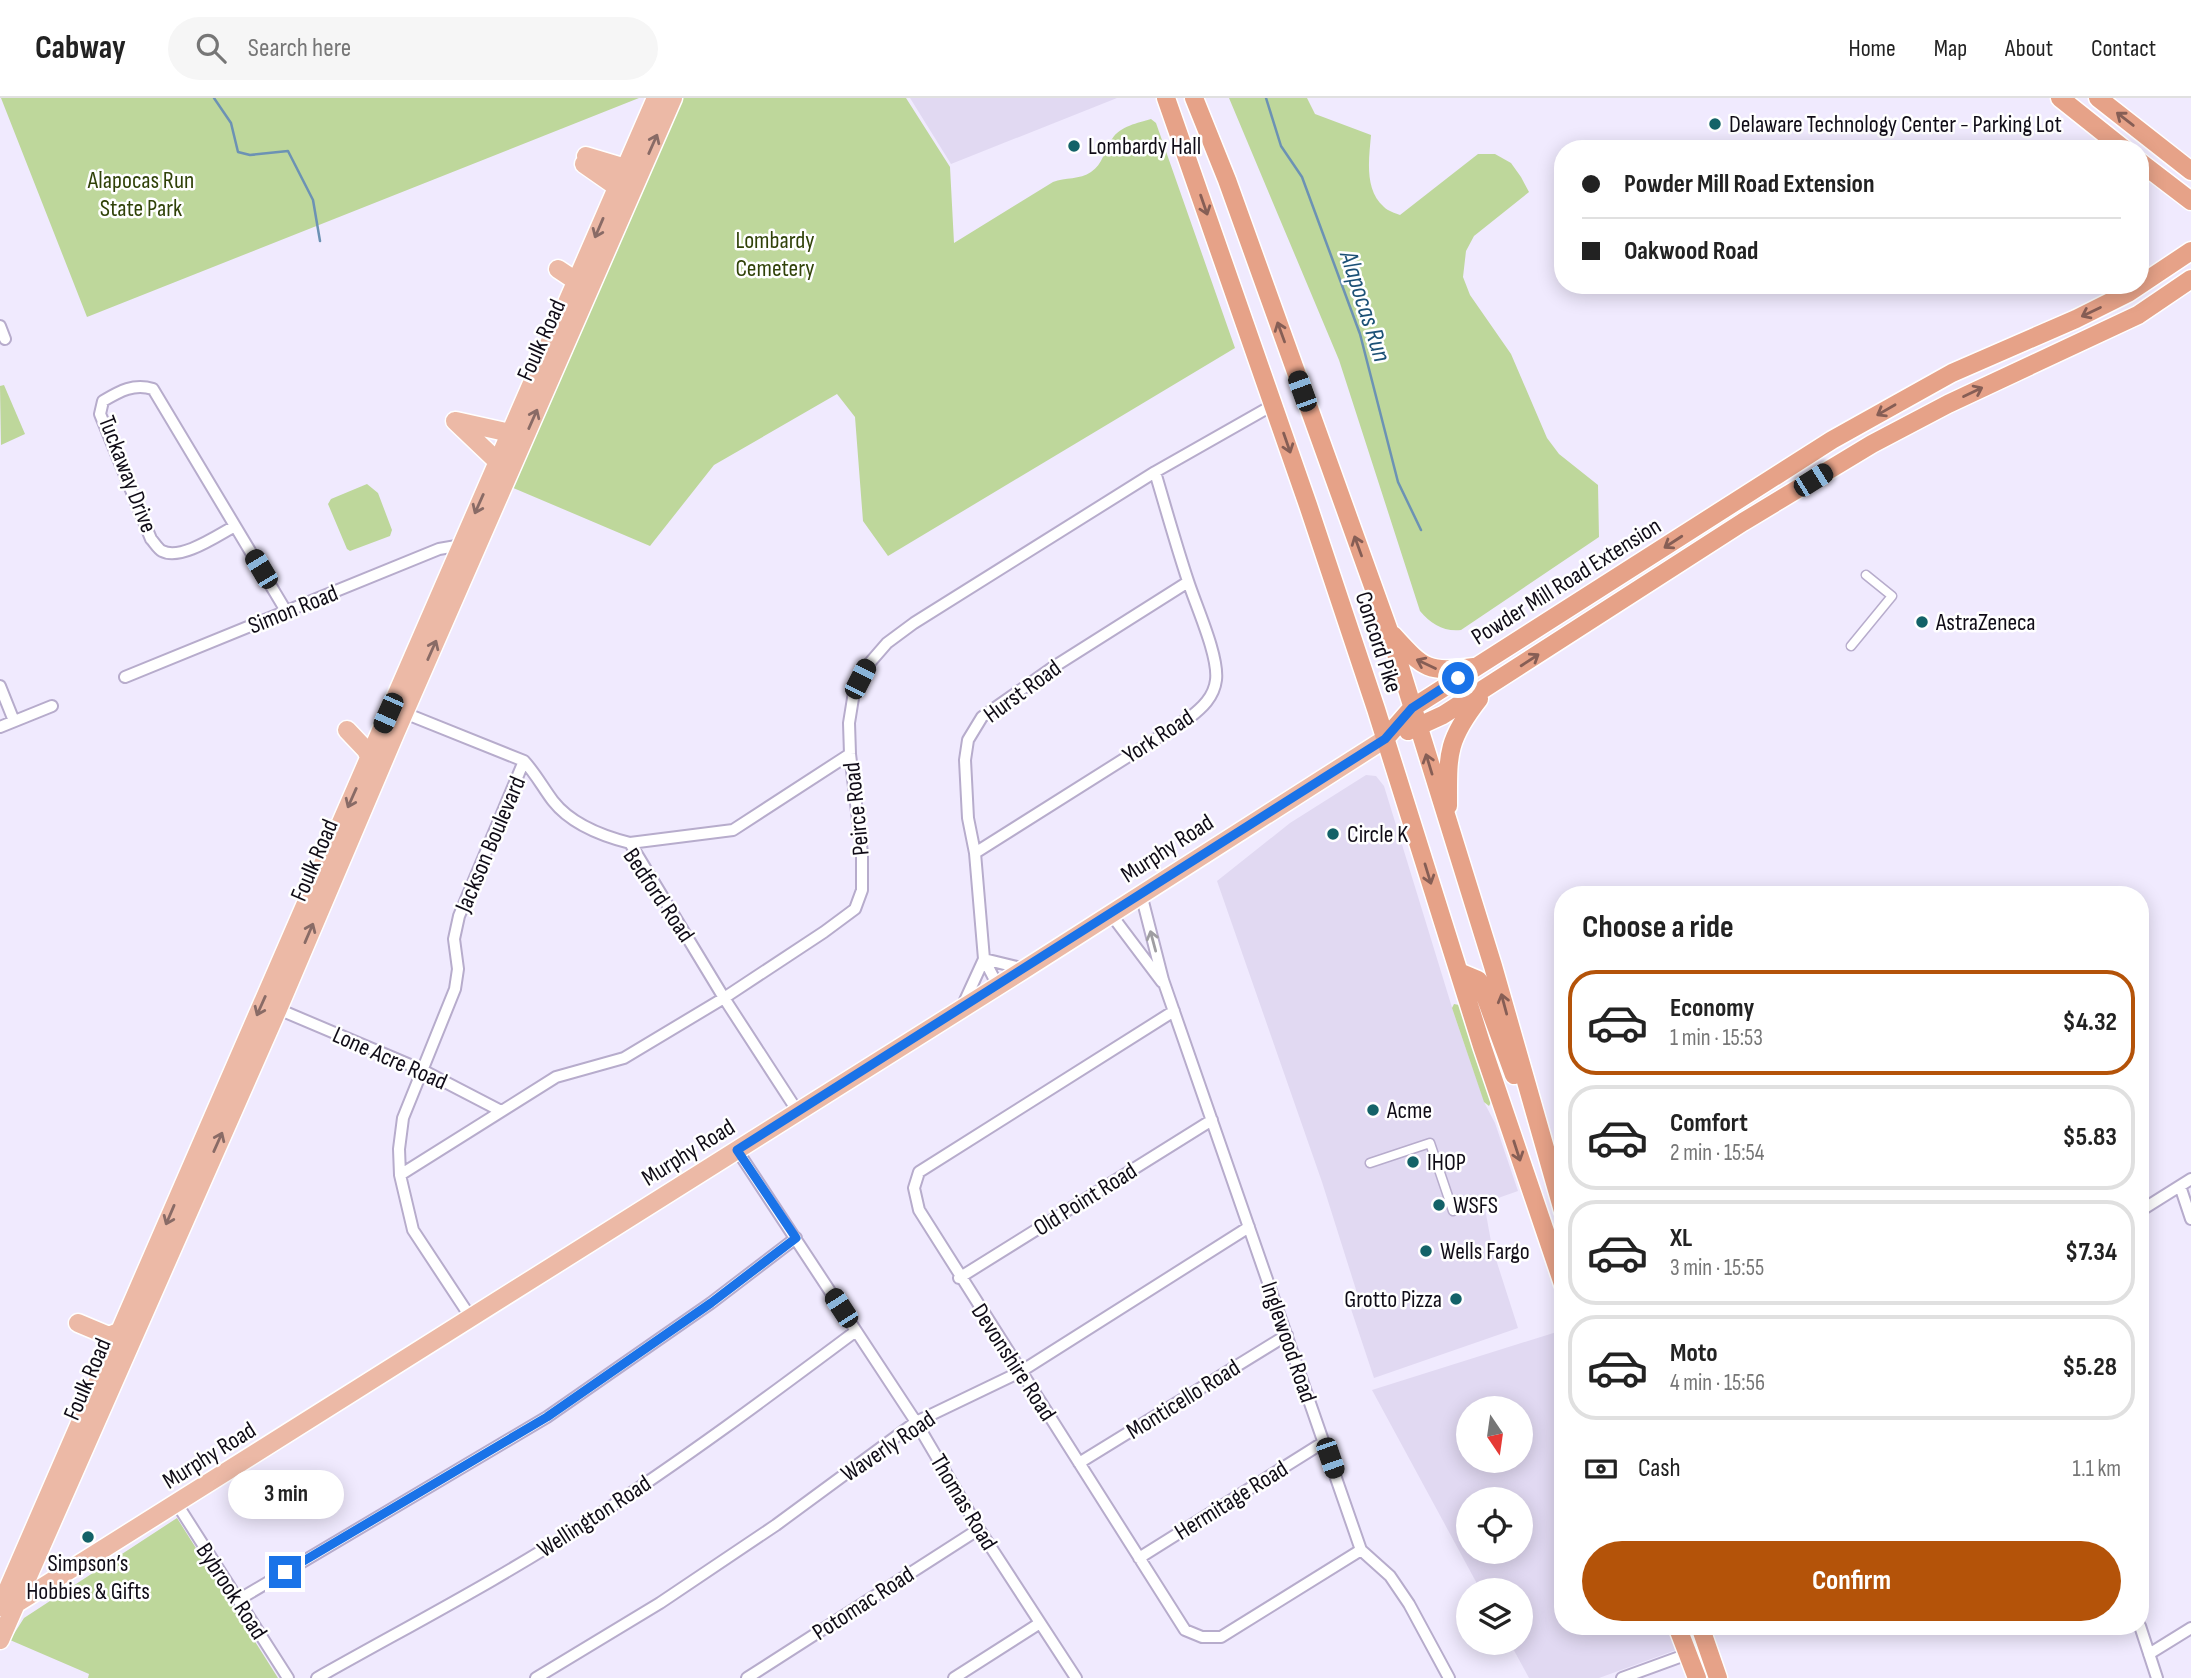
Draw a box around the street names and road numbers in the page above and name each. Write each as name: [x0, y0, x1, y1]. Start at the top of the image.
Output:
street label: Foulk Road: [511, 295, 572, 385]
street label: Tuckaway Drive: [92, 411, 163, 537]
street label: Powder Mill Road Extension: [1466, 511, 1666, 652]
street label: Simon Road: [244, 578, 342, 641]
street label: Concord Pike: [1349, 588, 1408, 696]
street label: Hurst Road: [978, 654, 1067, 729]
street label: York Road: [1117, 703, 1199, 770]
street label: Peirce Road: [837, 761, 876, 857]
street label: Jackson Boulevard: [448, 772, 532, 917]
street label: Murphy Road: [1116, 808, 1219, 889]
street label: Foulk Road: [284, 815, 345, 906]
street label: Bedford Road: [617, 843, 701, 948]
street label: Lone Acre Road: [328, 1020, 452, 1097]
street label: Murphy Road: [636, 1112, 740, 1192]
street label: Old Point Road: [1028, 1156, 1142, 1243]
street label: Inglewood Road: [1254, 1278, 1323, 1406]
street label: Devonshire Road: [965, 1298, 1062, 1426]
street label: Foulk Road: [57, 1334, 118, 1425]
street label: Monticello Road: [1121, 1353, 1245, 1446]
street label: Waverly Road: [836, 1404, 941, 1488]
street label: Murphy Road: [157, 1415, 261, 1495]
street label: Thomas Road: [924, 1449, 1004, 1556]
street label: Hermitage Road: [1169, 1454, 1293, 1547]
street label: Wellington Road: [532, 1469, 657, 1564]
street label: Bybrook Road: [190, 1538, 273, 1645]
street label: Potomac Road: [807, 1560, 919, 1647]

